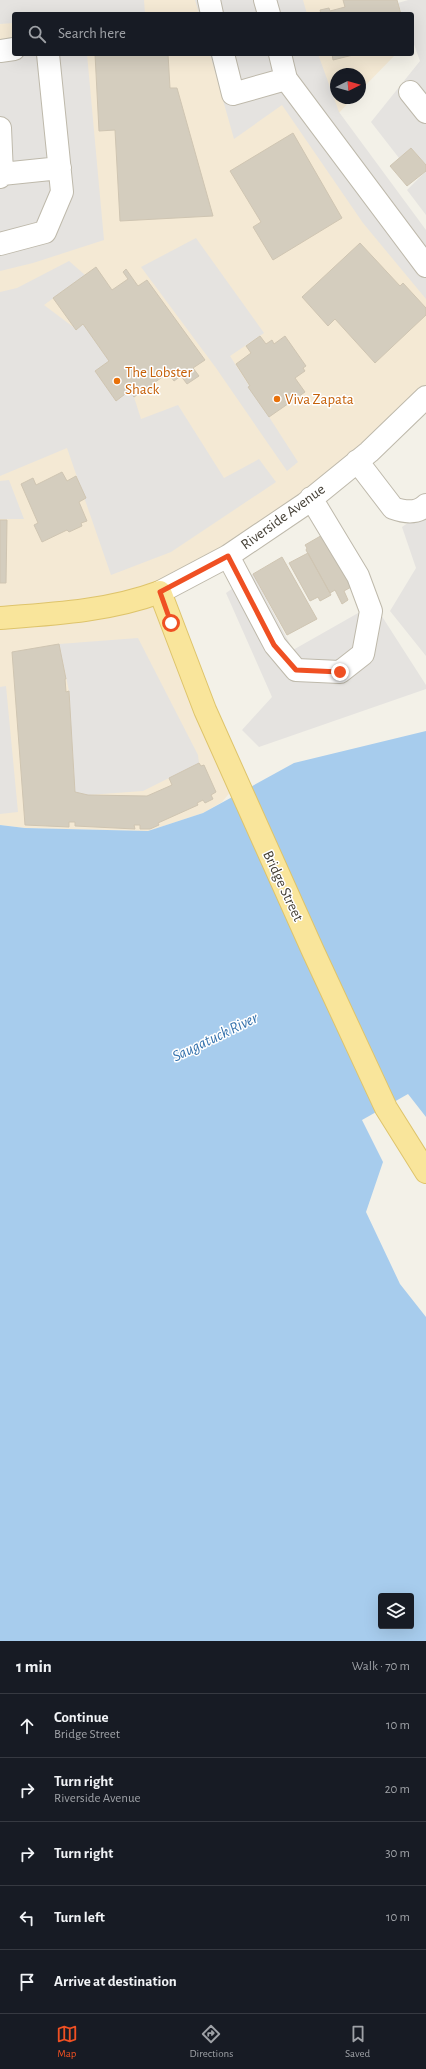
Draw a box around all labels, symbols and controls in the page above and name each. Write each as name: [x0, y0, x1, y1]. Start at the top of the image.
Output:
search box: [12, 12, 414, 56]
icon: search: [26, 23, 48, 45]
text: Search here: [58, 26, 126, 41]
north arrow: [330, 68, 366, 104]
place label: The Lobster Shack: [125, 365, 193, 397]
marker: The Lobster Shack: [112, 376, 122, 386]
place label: Viva Zapata: [285, 392, 354, 407]
marker: Viva Zapata: [272, 394, 282, 404]
street label: Riverside Avenue: [238, 482, 328, 552]
route start: [162, 614, 180, 632]
route end: [331, 663, 349, 681]
street label: Bridge Street: [260, 848, 306, 924]
water label: Saugatuck River: [170, 1009, 261, 1065]
map controls: [378, 1593, 414, 1629]
button: layers: [378, 1593, 414, 1629]
text: 1 min: [16, 1658, 52, 1675]
text: Walk · 70 m: [352, 1660, 410, 1673]
text: Continue: [54, 1710, 109, 1725]
icon: ahead: [16, 1715, 38, 1737]
text: 10 m: [386, 1719, 410, 1732]
text: Bridge Street: [54, 1728, 120, 1741]
text: Turn right: [54, 1774, 113, 1789]
icon: right: [16, 1779, 38, 1801]
text: 20 m: [385, 1783, 410, 1796]
text: Riverside Avenue: [54, 1792, 141, 1805]
icon: right: [16, 1843, 38, 1865]
text: Turn right: [54, 1846, 113, 1861]
text: 30 m: [385, 1847, 410, 1860]
icon: left: [16, 1907, 38, 1929]
text: Turn left: [54, 1910, 105, 1925]
text: 10 m: [386, 1911, 410, 1924]
icon: arrive: [16, 1971, 38, 1993]
text: Arrive at destination: [54, 1974, 177, 1989]
tab: Map: [56, 2023, 78, 2060]
tab: Directions: [189, 2023, 233, 2060]
tab: Saved: [345, 2023, 370, 2060]

